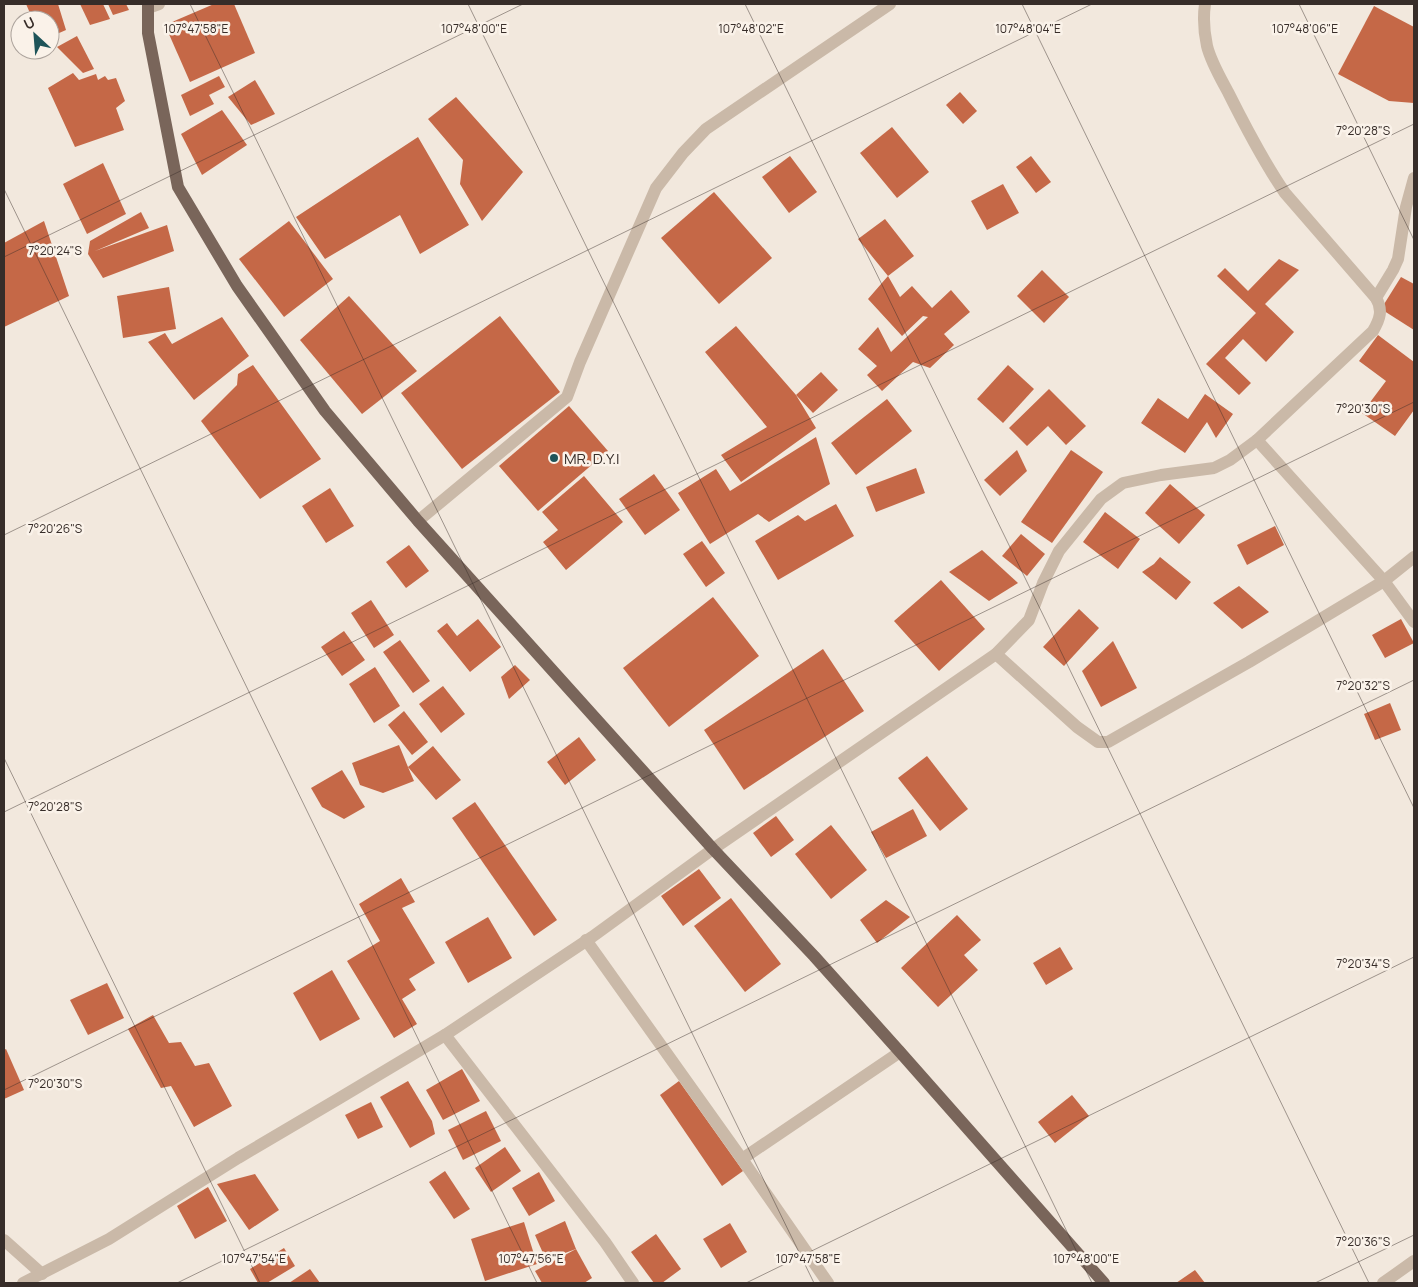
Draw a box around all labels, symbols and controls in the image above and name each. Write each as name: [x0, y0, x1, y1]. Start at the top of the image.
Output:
north arrow: [10, 10, 60, 60]
text: U: [20, 12, 38, 34]
text: 107°47'58"E: [164, 20, 228, 37]
text: 107°48'00"E: [441, 20, 507, 37]
text: 107°48'02"E: [718, 20, 784, 37]
text: 107°48'04"E: [995, 20, 1061, 37]
text: 107°48'06"E: [1272, 20, 1338, 37]
text: 7°20'28"S: [1336, 122, 1390, 139]
text: 7°20'24"S: [28, 242, 82, 259]
text: 7°20'30"S: [1336, 400, 1390, 417]
place label: MR. D.Y.I: [564, 448, 620, 469]
marker: MR. D.Y.I: [548, 452, 560, 464]
text: 7°20'26"S: [28, 520, 82, 537]
text: 7°20'32"S: [1336, 677, 1390, 694]
text: 7°20'28"S: [28, 798, 82, 815]
text: 7°20'34"S: [1336, 955, 1390, 972]
text: 7°20'30"S: [28, 1075, 82, 1092]
text: 7°20'36"S: [1336, 1233, 1390, 1250]
text: 107°47'54"E: [222, 1250, 286, 1267]
text: 107°47'56"E: [498, 1250, 564, 1267]
text: 107°47'58"E: [776, 1250, 840, 1267]
text: 107°48'00"E: [1053, 1250, 1119, 1267]

